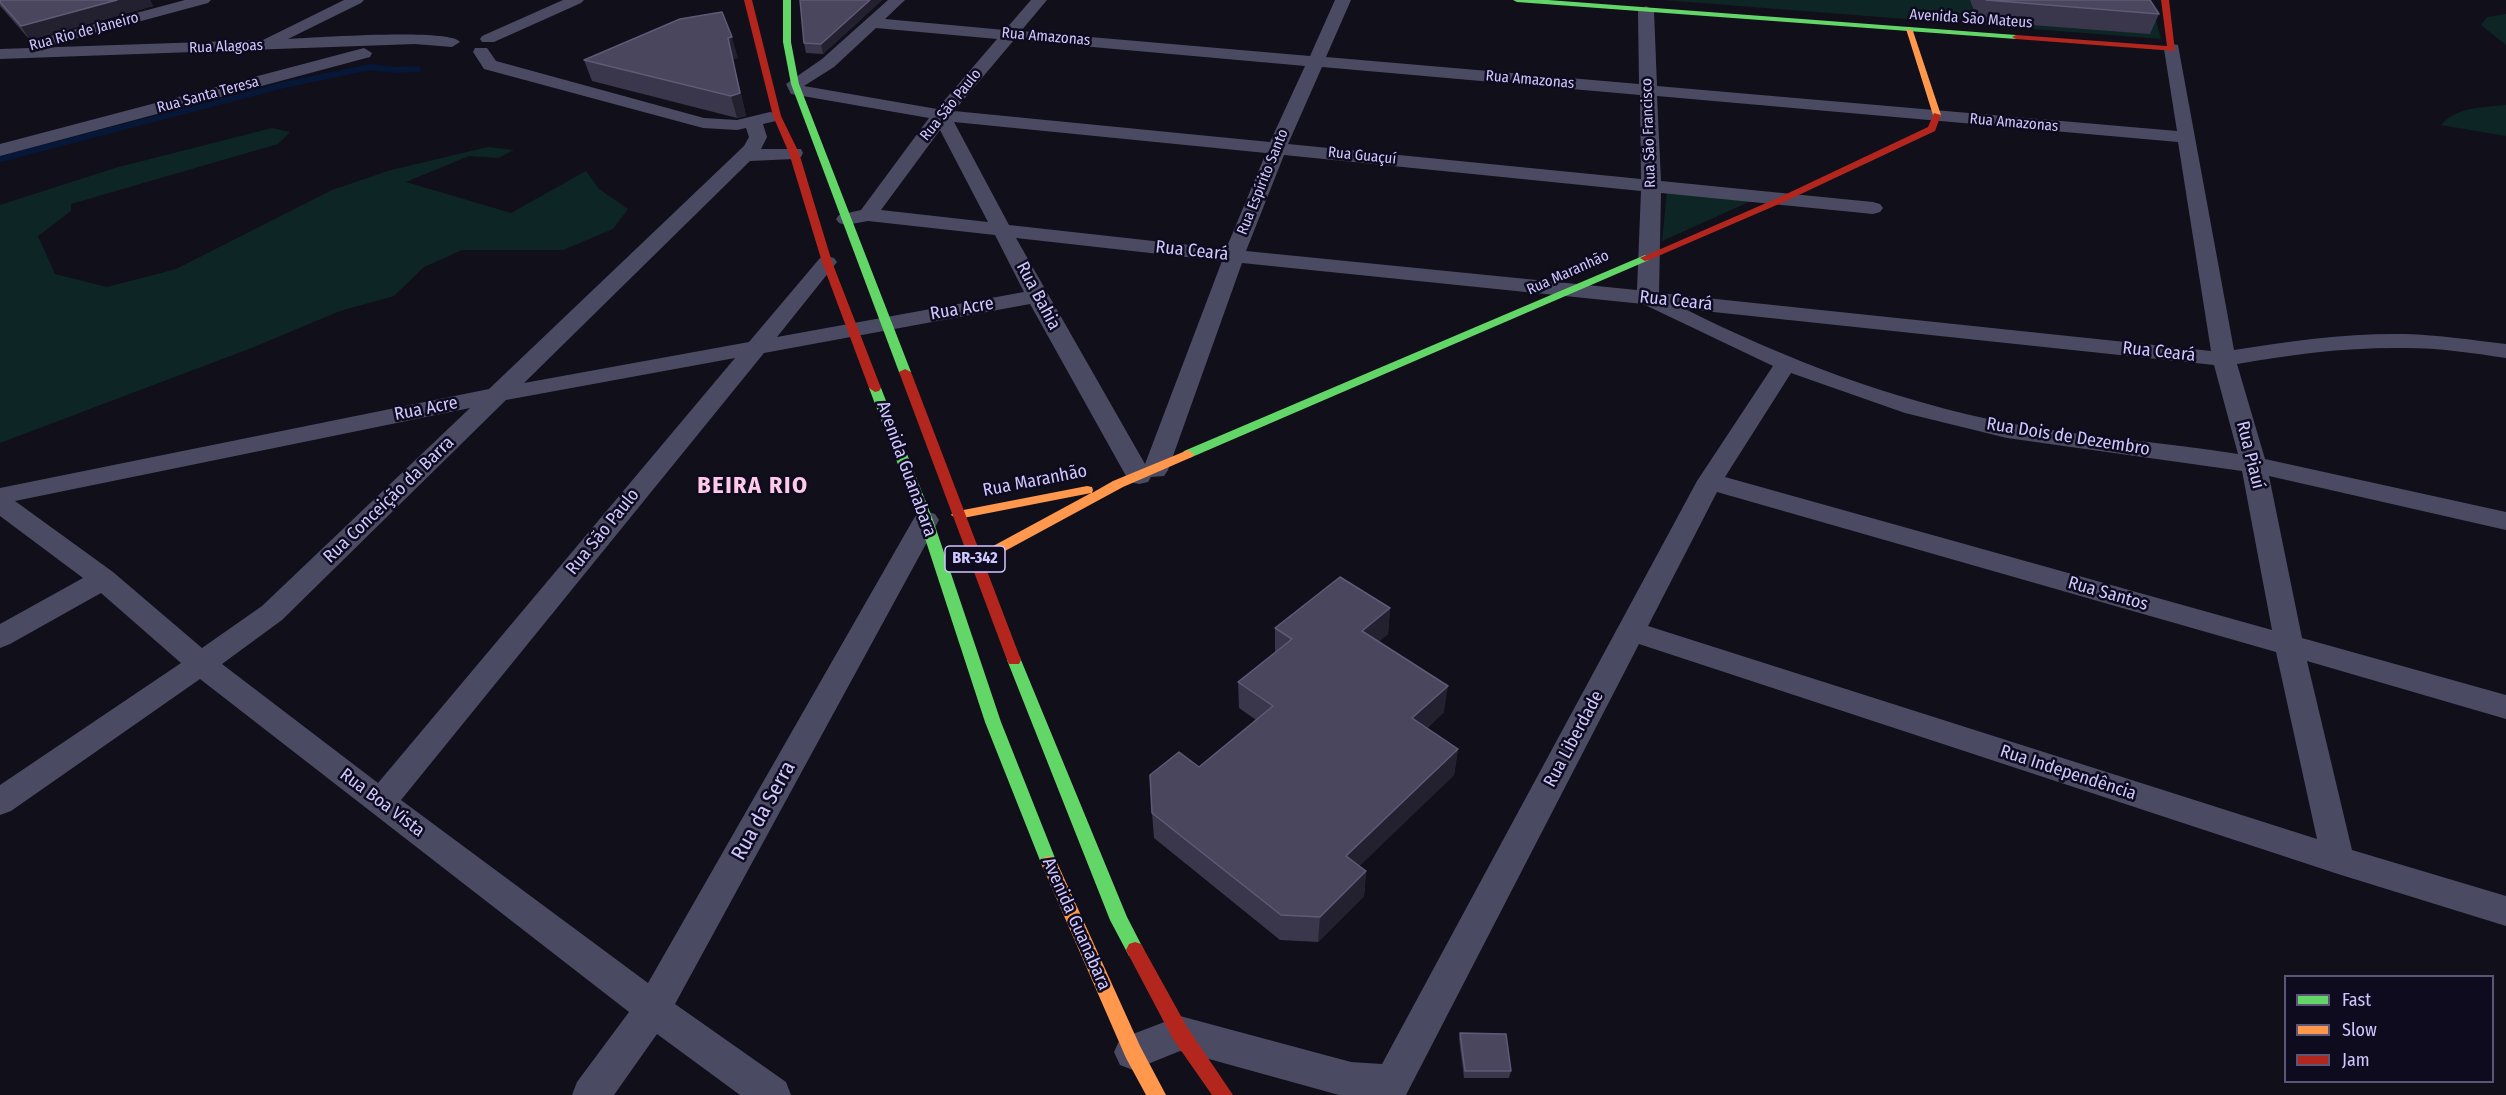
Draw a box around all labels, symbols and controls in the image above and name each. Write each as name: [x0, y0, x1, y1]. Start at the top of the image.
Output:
street label: Avenida São Mateus: [1909, 6, 2033, 32]
street label: Rua Rio de Janeiro: [27, 9, 141, 55]
street label: Rua Amazonas: [1001, 24, 1091, 50]
street label: Rua Alagoas: [189, 37, 263, 57]
street label: Rua São Paulo: [917, 65, 985, 145]
street label: Rua Amazonas: [1485, 67, 1575, 93]
street label: Rua Santa Teresa: [155, 73, 261, 117]
street label: Rua São Francisco: [1638, 78, 1660, 188]
street label: Rua Amazonas: [1969, 110, 2059, 136]
street label: Rua Espírito Santo: [1234, 127, 1292, 237]
street label: Rua Guaçuí: [1327, 143, 1397, 169]
street label: Rua Ceará: [1154, 236, 1230, 266]
street label: Rua Maranhão: [1524, 247, 1612, 299]
street label: Rua Bahia: [1011, 258, 1065, 334]
street label: Rua Ceará: [1638, 286, 1714, 316]
street label: Rua Acre: [929, 293, 995, 325]
street label: Rua Ceará: [2121, 337, 2197, 367]
street label: Rua Acre: [392, 392, 460, 426]
street label: Avenida Guanabara: [871, 398, 941, 540]
street label: Rua Dois de Dezembro: [1985, 413, 2151, 461]
street label: Rua Piauí: [2231, 419, 2269, 491]
street label: Rua Conceição da Barra: [319, 432, 459, 568]
street label: Rua Maranhão: [981, 460, 1089, 502]
district label: BEIRA RIO: [697, 472, 809, 500]
street label: Rua São Paulo: [562, 485, 644, 579]
road number: BR-342: [945, 546, 1005, 572]
street label: Rua Santos: [2065, 572, 2151, 616]
street label: Rua Liberdade: [1540, 687, 1608, 791]
street label: Rua Independência: [1997, 741, 2139, 805]
street label: Rua da Serra: [727, 757, 801, 865]
street label: Rua Boa Vista: [335, 764, 429, 842]
street label: Avenida Guanabara: [1037, 854, 1115, 994]
legend: [2284, 975, 2494, 1083]
text: Fast: [2342, 989, 2371, 1011]
text: Slow: [2342, 1019, 2377, 1041]
text: Jam: [2342, 1049, 2370, 1071]

